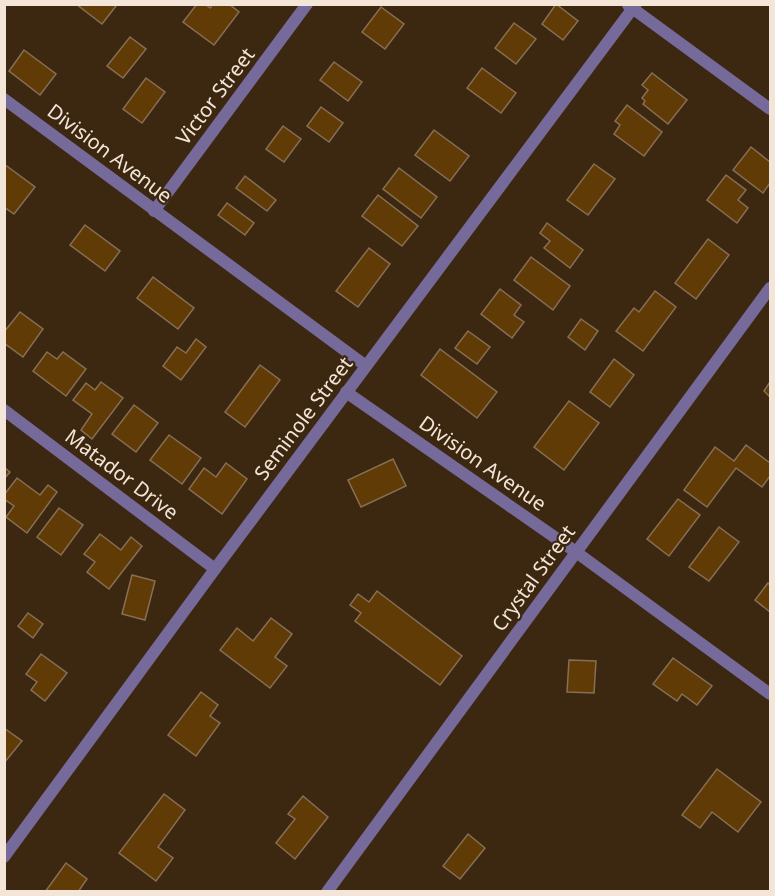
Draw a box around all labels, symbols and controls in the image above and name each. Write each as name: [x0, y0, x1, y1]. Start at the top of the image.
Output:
street label: Victor Street: [169, 42, 261, 150]
street label: Division Avenue: [42, 97, 178, 209]
street label: Seminole Street: [248, 351, 358, 485]
street label: Division Avenue: [414, 409, 552, 517]
street label: Matador Drive: [60, 423, 184, 525]
street label: Crystal Street: [485, 519, 581, 637]

